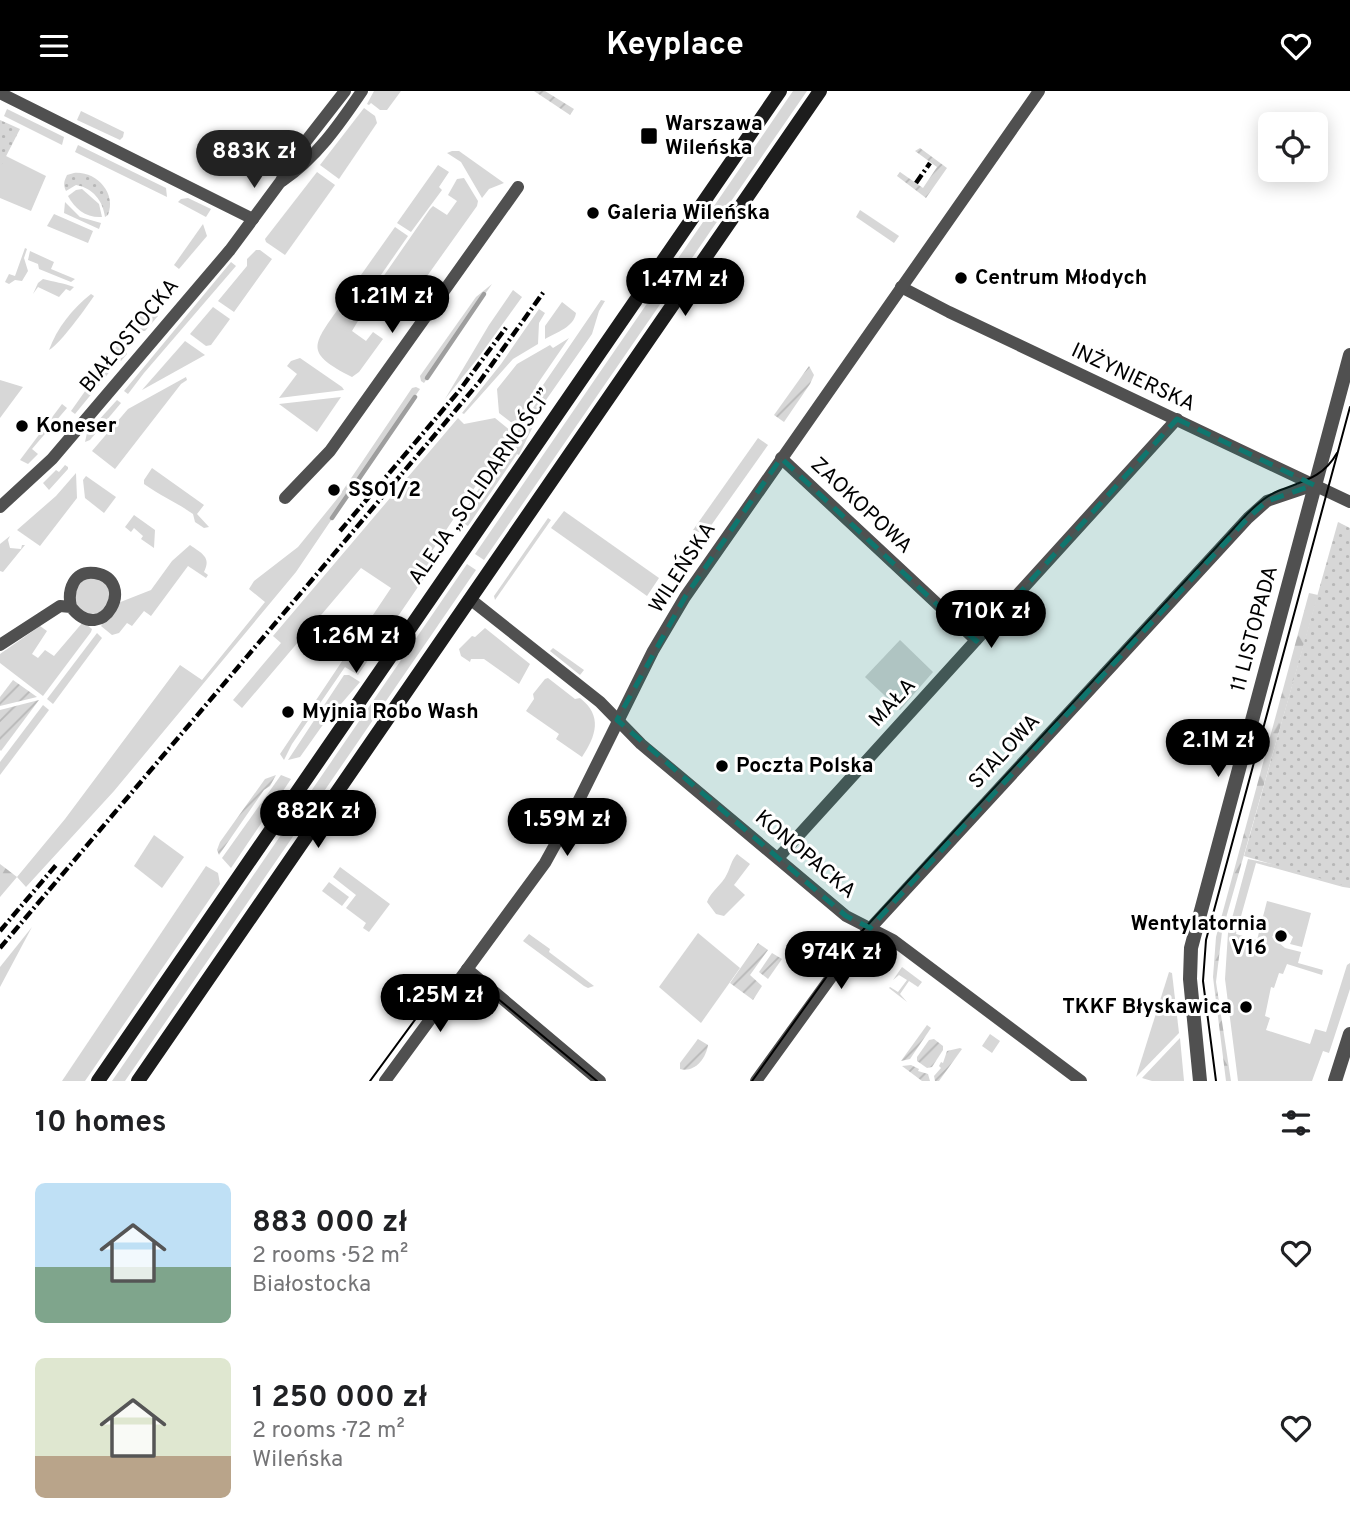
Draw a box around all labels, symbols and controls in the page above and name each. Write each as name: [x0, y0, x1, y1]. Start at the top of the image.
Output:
text: Keyplace: [606, 26, 744, 66]
icon: menu: [35, 27, 73, 65]
icon: heart: [1277, 27, 1315, 65]
place label: Warszawa Wileńska: [665, 111, 763, 162]
map controls: [1258, 112, 1328, 182]
button: locate: [1258, 112, 1328, 182]
marker: Warszawa Wileńska: [639, 126, 659, 146]
pin: 883K zł: [189, 131, 319, 190]
text: 883K zł: [212, 138, 296, 167]
place label: Galeria Wileńska: [607, 200, 770, 227]
marker: Galeria Wileńska: [585, 205, 601, 221]
pin: 1.47M zł: [613, 259, 757, 318]
place label: Centrum Młodych: [975, 265, 1147, 292]
text: 1.47M zł: [642, 266, 728, 295]
marker: Centrum Młodych: [953, 270, 969, 286]
street label: BIAŁOSTOCKA: [74, 273, 186, 399]
pin: 1.21M zł: [320, 275, 464, 335]
text: 1.21M zł: [351, 283, 433, 312]
street label: INŻYNIERSKA: [1067, 337, 1199, 419]
street label: ALEJA „SOLIDARNOŚCI”: [402, 383, 559, 590]
place label: Koneser: [36, 413, 117, 440]
marker: Koneser: [14, 418, 30, 434]
street label: ZAOKOPOWA: [804, 452, 918, 560]
place label: SSO1/2: [348, 477, 421, 504]
marker: SSO1/2: [326, 482, 342, 498]
street label: WILEŃSKA: [643, 517, 722, 619]
street label: 11 LISTOPADA: [1225, 563, 1285, 695]
pin: 710K zł: [926, 591, 1056, 650]
text: 710K zł: [952, 598, 1030, 627]
pin: 1.26M zł: [284, 615, 428, 675]
text: 1.26M zł: [313, 623, 399, 652]
street label: MAŁA: [864, 673, 922, 733]
place label: Myjnia Robo Wash: [302, 699, 479, 726]
marker: Myjnia Robo Wash: [280, 704, 296, 720]
street label: STALOWA: [963, 709, 1047, 795]
pin: 2.1M zł: [1153, 719, 1283, 779]
text: 2.1M zł: [1182, 727, 1254, 756]
place label: Poczta Polska: [736, 753, 874, 780]
marker: Poczta Polska: [714, 758, 730, 774]
pin: 882K zł: [253, 791, 383, 850]
text: 882K zł: [276, 798, 360, 827]
pin: 1.59M zł: [495, 799, 639, 858]
street label: KONOPACKA: [749, 805, 861, 905]
text: 1.59M zł: [524, 806, 610, 835]
place label: Wentylatornia V16: [1131, 911, 1267, 962]
marker: Wentylatornia V16: [1273, 928, 1289, 944]
pin: 974K zł: [776, 932, 906, 991]
text: 974K zł: [801, 939, 881, 968]
pin: 1.25M zł: [368, 975, 512, 1034]
text: 1.25M zł: [397, 982, 483, 1011]
place label: TKKF Błyskawica: [1062, 994, 1232, 1021]
marker: TKKF Błyskawica: [1238, 999, 1254, 1015]
icon: filters: [1277, 1104, 1315, 1142]
text: 10 homes: [35, 1105, 166, 1142]
text: 883 000 zł: [252, 1205, 407, 1242]
icon: home: [91, 1211, 175, 1295]
icon: heart: [1277, 1234, 1315, 1272]
text: 2 rooms · 52 m²: [252, 1242, 408, 1271]
text: Białostocka: [252, 1271, 371, 1300]
text: 1 250 000 zł: [252, 1380, 427, 1417]
icon: home: [91, 1386, 175, 1470]
icon: heart: [1277, 1409, 1315, 1447]
text: 2 rooms · 72 m²: [252, 1417, 405, 1446]
text: Wileńska: [252, 1446, 343, 1475]

